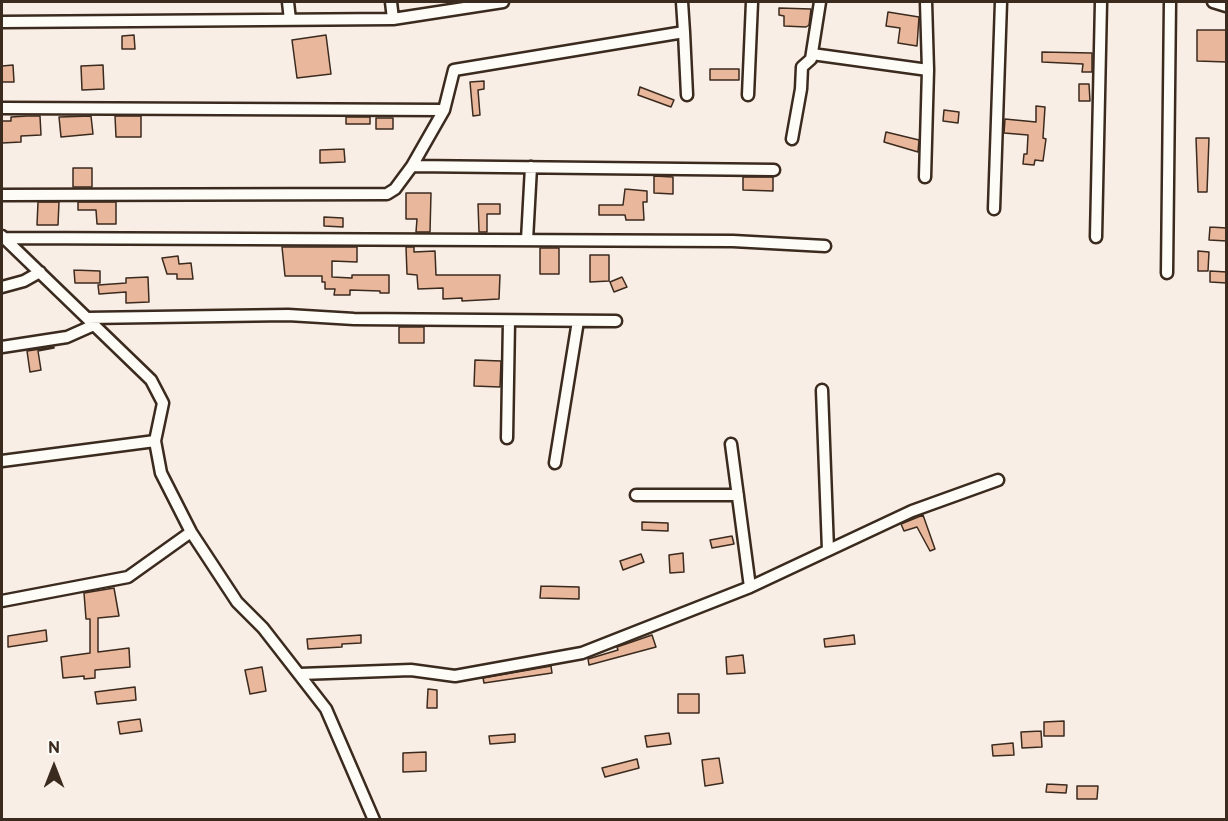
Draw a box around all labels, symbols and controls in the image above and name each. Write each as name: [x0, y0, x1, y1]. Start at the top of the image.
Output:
north arrow: [24, 737, 84, 797]
text: N: [48, 739, 60, 758]

